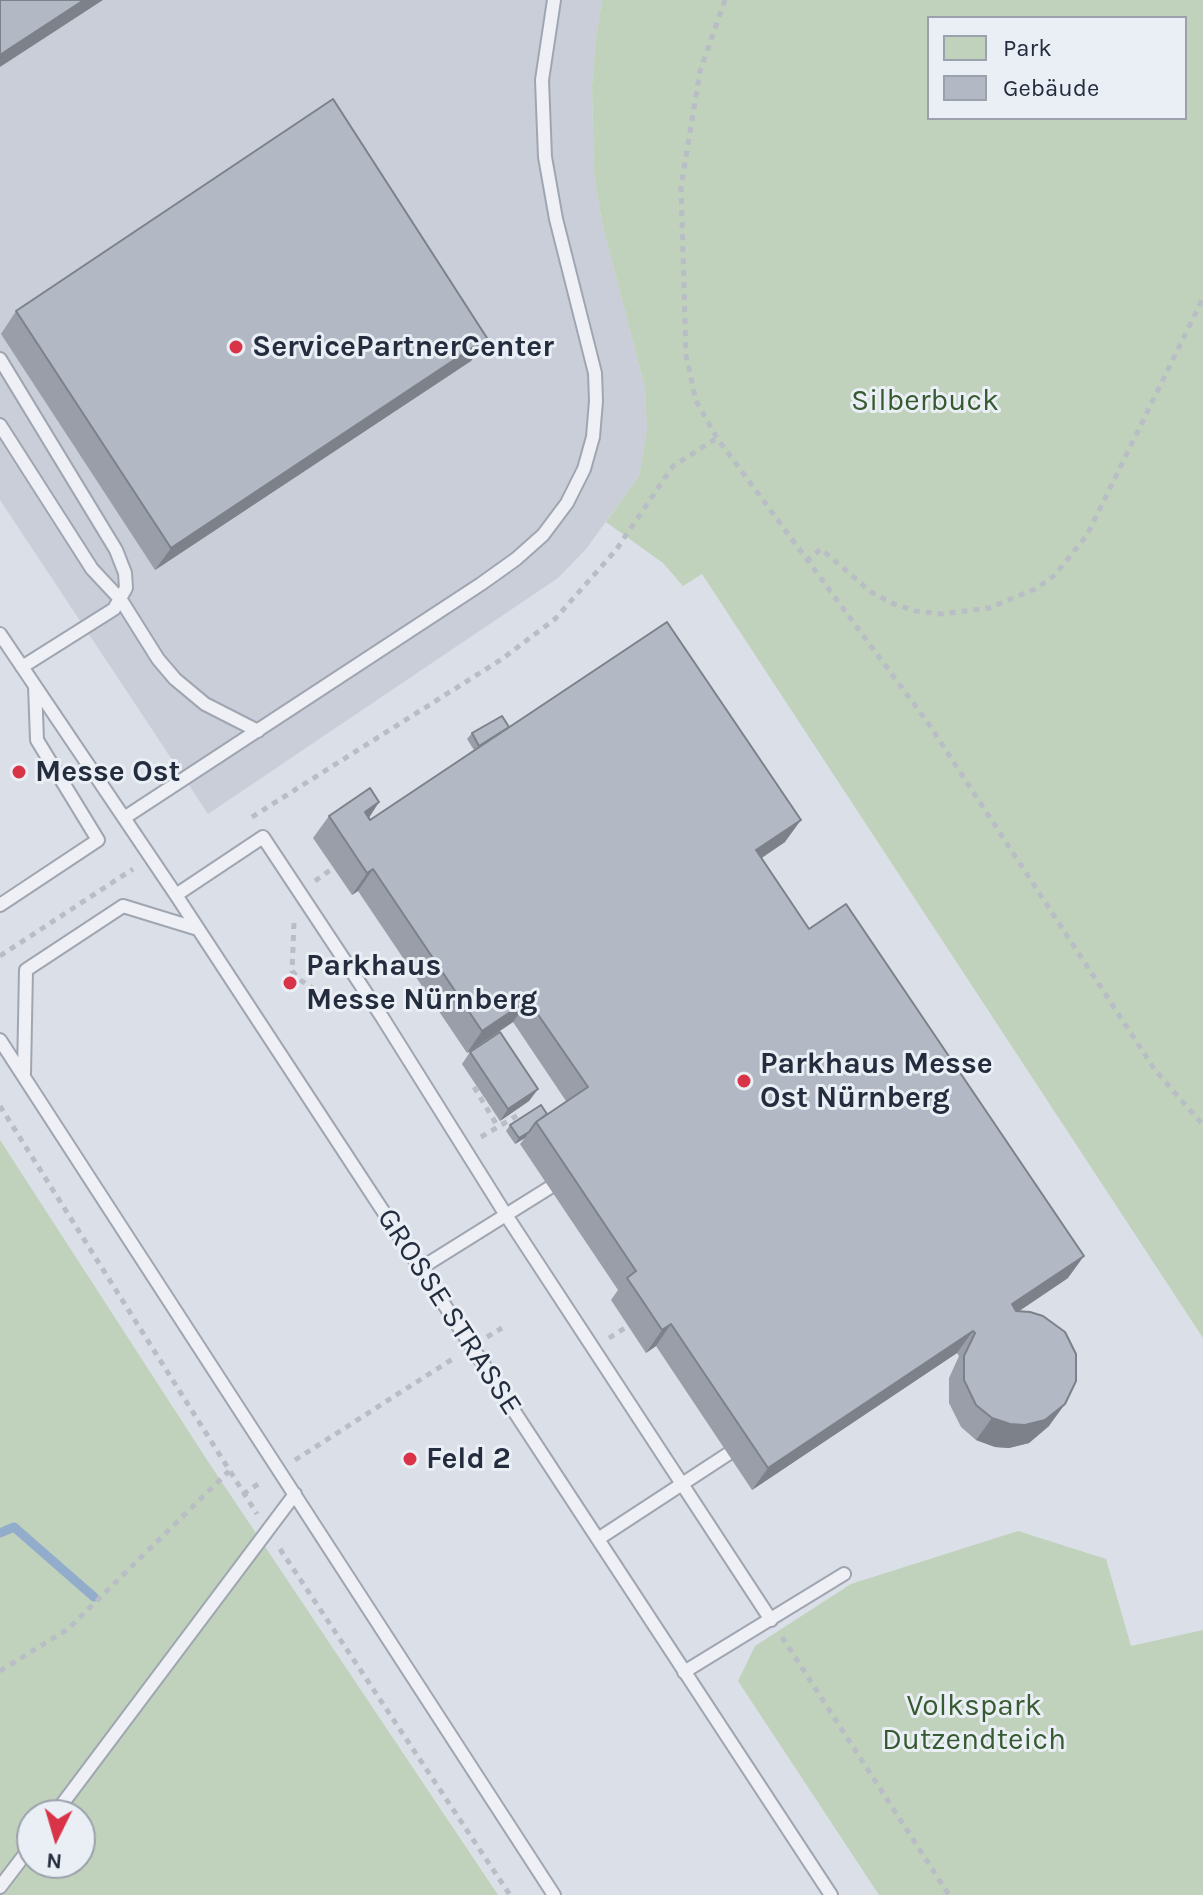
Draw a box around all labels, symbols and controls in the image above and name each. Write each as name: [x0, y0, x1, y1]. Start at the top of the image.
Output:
legend: [927, 16, 1187, 120]
text: Park: [1003, 34, 1052, 62]
text: Gebäude: [1003, 74, 1099, 102]
place label: ServicePartnerCenter: [252, 329, 554, 365]
marker: ServicePartnerCenter: [227, 338, 245, 356]
park label: Silberbuck: [851, 383, 999, 419]
place label: Messe Ost: [35, 754, 180, 790]
marker: Messe Ost: [10, 763, 28, 781]
place label: Parkhaus Messe Nürnberg: [306, 948, 537, 1018]
marker: Parkhaus Messe Nürnberg: [281, 974, 299, 992]
place label: Parkhaus Messe Ost Nürnberg: [760, 1046, 993, 1116]
marker: Parkhaus Messe Ost Nürnberg: [735, 1072, 753, 1090]
street label: GROSSE STRASSE: [369, 1202, 529, 1422]
place label: Feld 2: [426, 1441, 511, 1477]
marker: Feld 2: [401, 1450, 419, 1468]
park label: Volkspark Dutzendteich: [882, 1688, 1066, 1758]
north arrow: [16, 1799, 96, 1879]
text: N: [45, 1847, 63, 1875]

